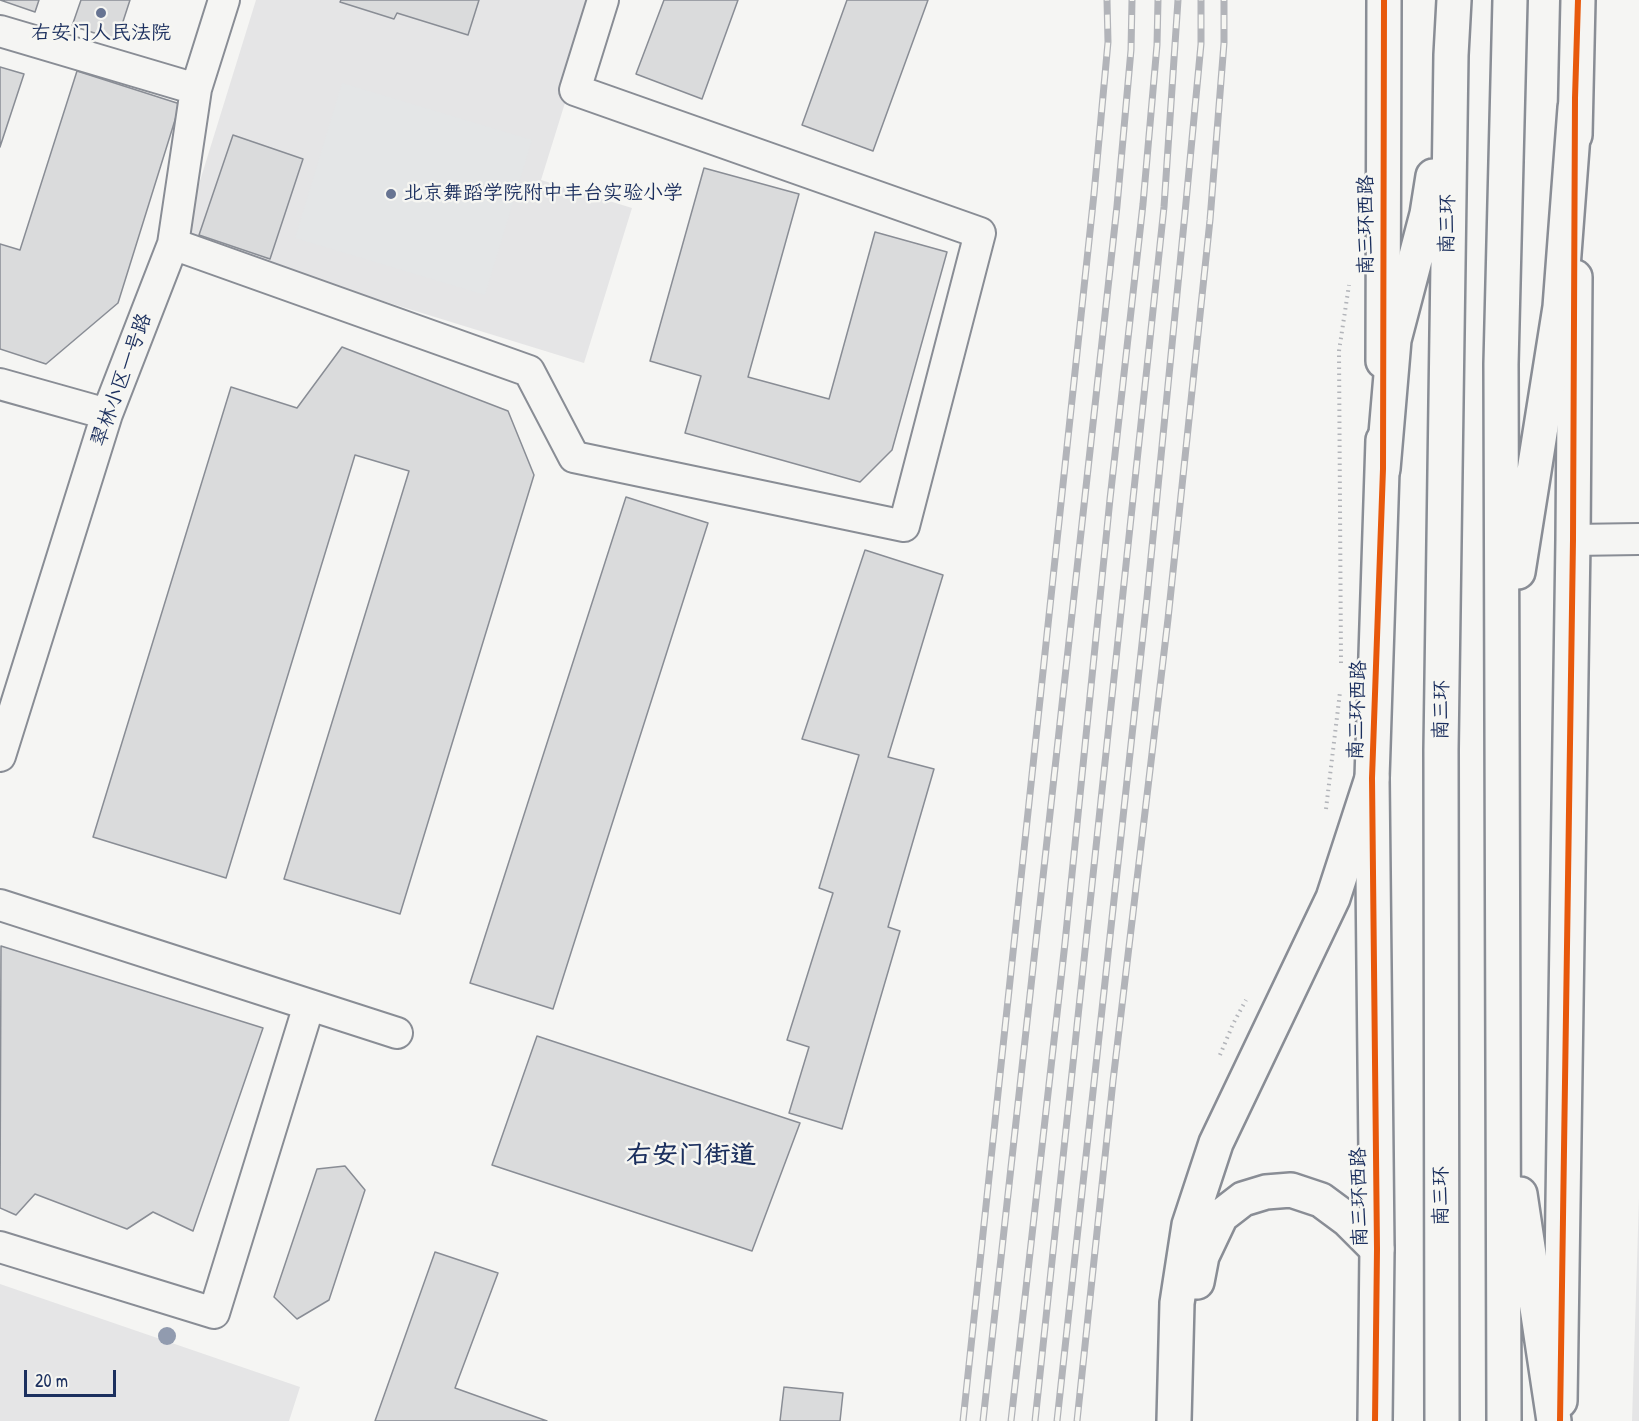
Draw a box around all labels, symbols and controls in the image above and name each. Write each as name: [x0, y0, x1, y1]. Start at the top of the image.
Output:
marker: 右安门人民法院: [94, 6, 108, 20]
place label: 右安门人民法院: [31, 22, 171, 46]
street label: 南三环西路: [1355, 175, 1379, 275]
place label: 北京舞蹈学院附中丰台实验小学: [403, 182, 683, 206]
marker: 北京舞蹈学院附中丰台实验小学: [384, 187, 398, 201]
street label: 南三环: [1435, 194, 1461, 254]
street label: 翠林小区一号路: [87, 310, 157, 450]
street label: 南三环西路: [1344, 660, 1372, 760]
street label: 南三环: [1429, 680, 1455, 740]
district label: 右安门街道: [626, 1140, 756, 1172]
street label: 南三环西路: [1347, 1147, 1373, 1247]
street label: 南三环: [1430, 1166, 1454, 1226]
scale bar: [27, 1358, 118, 1396]
text: 20 m: [35, 1368, 68, 1393]

